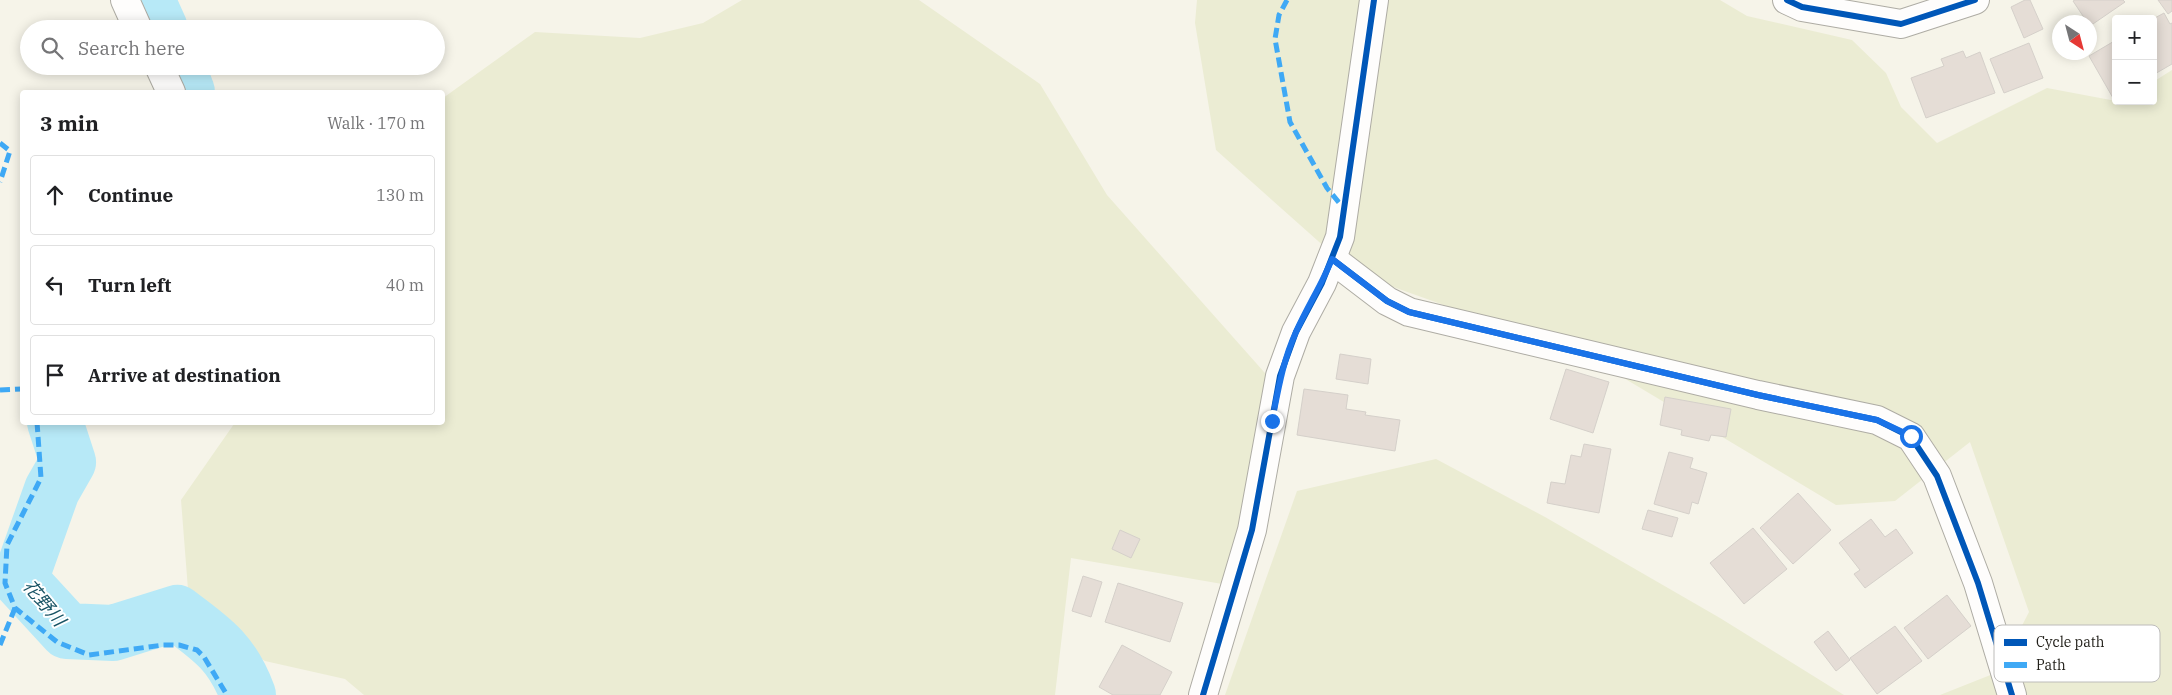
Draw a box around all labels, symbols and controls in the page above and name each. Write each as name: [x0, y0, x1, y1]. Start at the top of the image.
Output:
north arrow: [2052, 15, 2097, 60]
map controls: [2112, 15, 2157, 105]
button: +: [2112, 15, 2157, 60]
search box: [20, 20, 445, 75]
icon: search: [38, 34, 66, 62]
text: Search here: [78, 36, 185, 60]
button: −: [2112, 60, 2157, 105]
text: 3 min: [40, 109, 99, 137]
text: Walk · 170 m: [327, 113, 425, 133]
icon: ahead: [41, 181, 69, 209]
text: Continue: [88, 183, 173, 207]
text: 130 m: [376, 185, 424, 205]
icon: left: [41, 271, 69, 299]
text: Turn left: [88, 273, 171, 297]
text: 40 m: [386, 275, 424, 295]
icon: arrive: [41, 361, 69, 389]
text: Arrive at destination: [88, 363, 281, 387]
route end: [1261, 410, 1284, 433]
route start: [1900, 425, 1923, 448]
water label: 花野川: [18, 575, 72, 632]
legend: [1994, 625, 2160, 682]
text: Cycle path: [2036, 633, 2105, 651]
text: Path: [2036, 656, 2066, 674]

